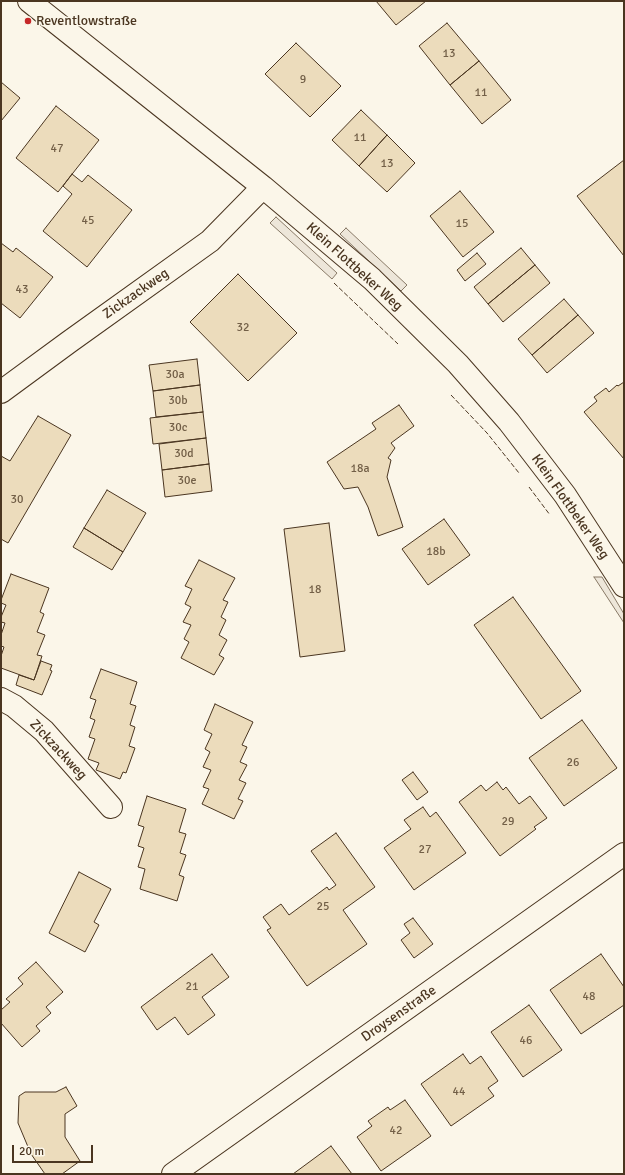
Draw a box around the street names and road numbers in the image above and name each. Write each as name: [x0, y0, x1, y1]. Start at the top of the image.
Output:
street label: Klein Flottbeker Weg: [302, 219, 406, 315]
street label: Zickzackweg: [100, 265, 172, 323]
street label: Klein Flottbeker Weg: [528, 451, 612, 563]
street label: Zickzackweg: [26, 716, 90, 784]
street label: Droysenstraße: [358, 982, 440, 1046]

